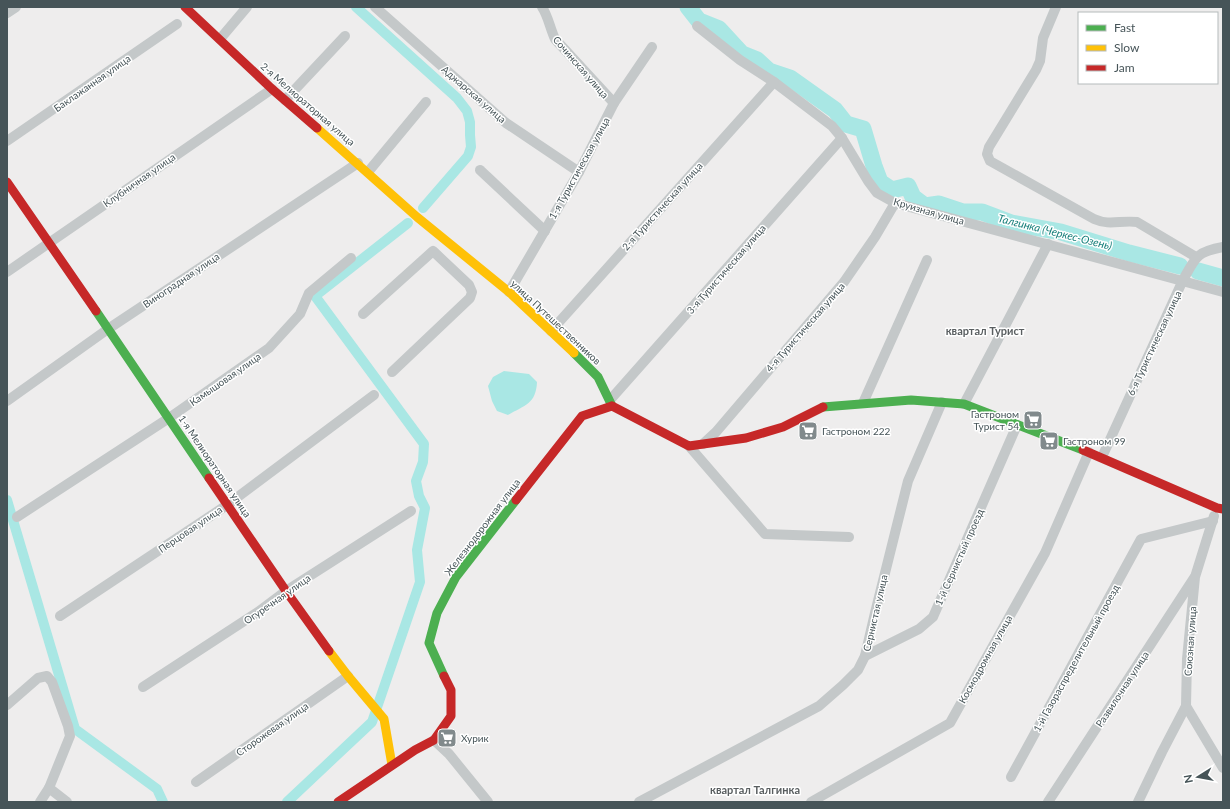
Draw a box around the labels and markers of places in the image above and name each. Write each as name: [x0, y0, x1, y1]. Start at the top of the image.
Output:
place label: Гастроном Турист 54: [971, 408, 1019, 432]
supermarket icon: Гастроном Турист 54: [1022, 409, 1044, 431]
supermarket icon: Гастроном 222: [797, 420, 819, 442]
place label: Гастроном 222: [822, 425, 890, 437]
supermarket icon: Гастроном 99: [1038, 430, 1060, 452]
place label: Гастроном 99: [1063, 435, 1126, 447]
supermarket icon: Хурик: [436, 727, 458, 749]
place label: Хурик: [461, 732, 490, 744]

